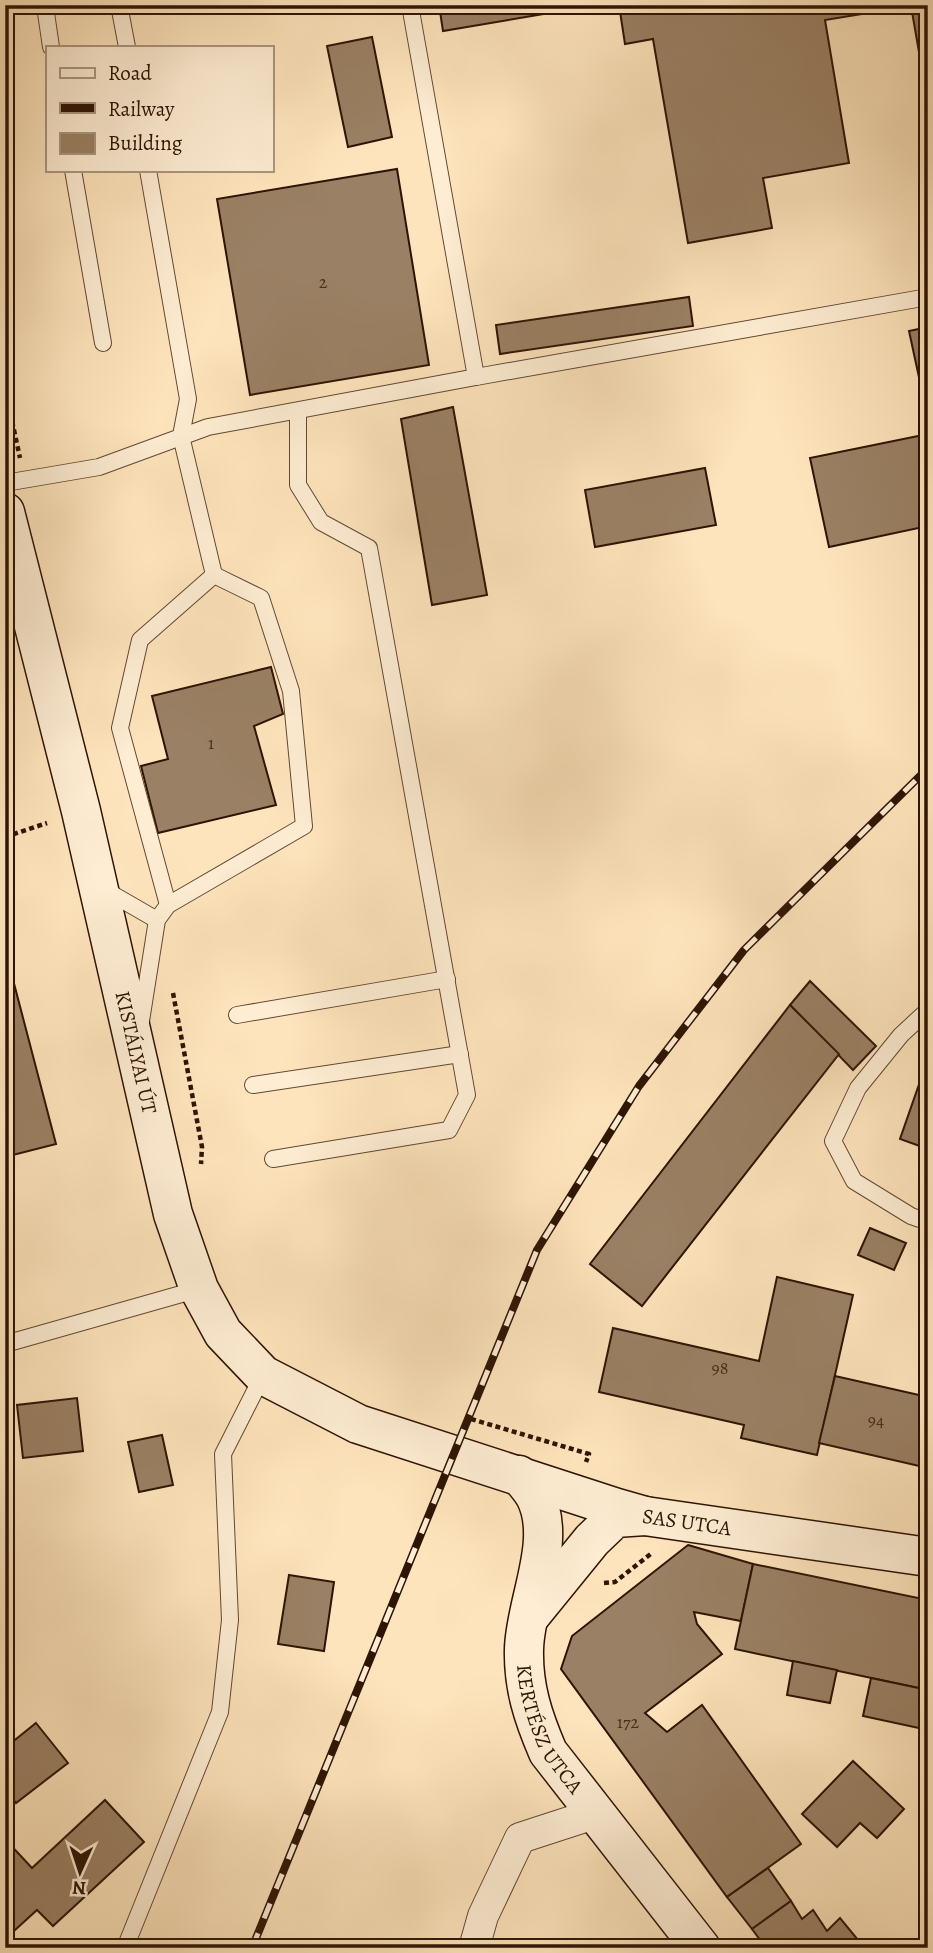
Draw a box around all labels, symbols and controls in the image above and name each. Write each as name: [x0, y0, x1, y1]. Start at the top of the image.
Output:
legend: [46, 46, 273, 172]
text: Road: [108, 59, 152, 87]
text: Railway: [108, 95, 175, 123]
text: Building: [108, 129, 183, 157]
house number: 2: [319, 270, 328, 294]
house number: 1: [208, 731, 214, 755]
street label: KISTÁLYAI ÚT: [108, 988, 164, 1117]
house number: 98: [712, 1356, 728, 1380]
house number: 94: [868, 1408, 884, 1432]
street label: SAS UTCA: [641, 1502, 734, 1542]
street label: KERTÉSZ UTCA: [510, 1663, 590, 1800]
house number: 172: [617, 1710, 640, 1734]
north arrow: [46, 1838, 116, 1908]
text: N: [71, 1875, 87, 1901]

